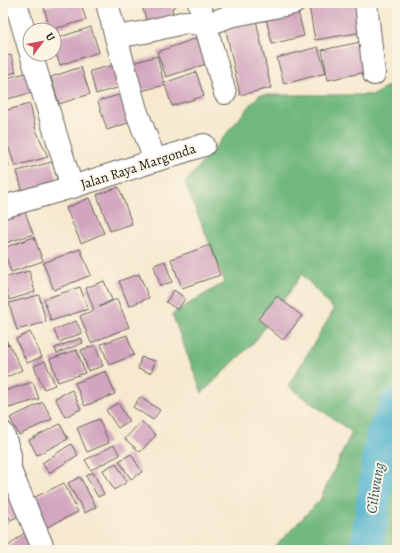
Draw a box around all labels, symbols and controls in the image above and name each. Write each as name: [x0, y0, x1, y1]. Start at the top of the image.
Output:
north arrow: [22, 22, 62, 62]
text: U: [42, 30, 59, 45]
street label: Jalan Raya Margonda: [78, 139, 199, 194]
water label: Ciliwung: [361, 461, 389, 515]

